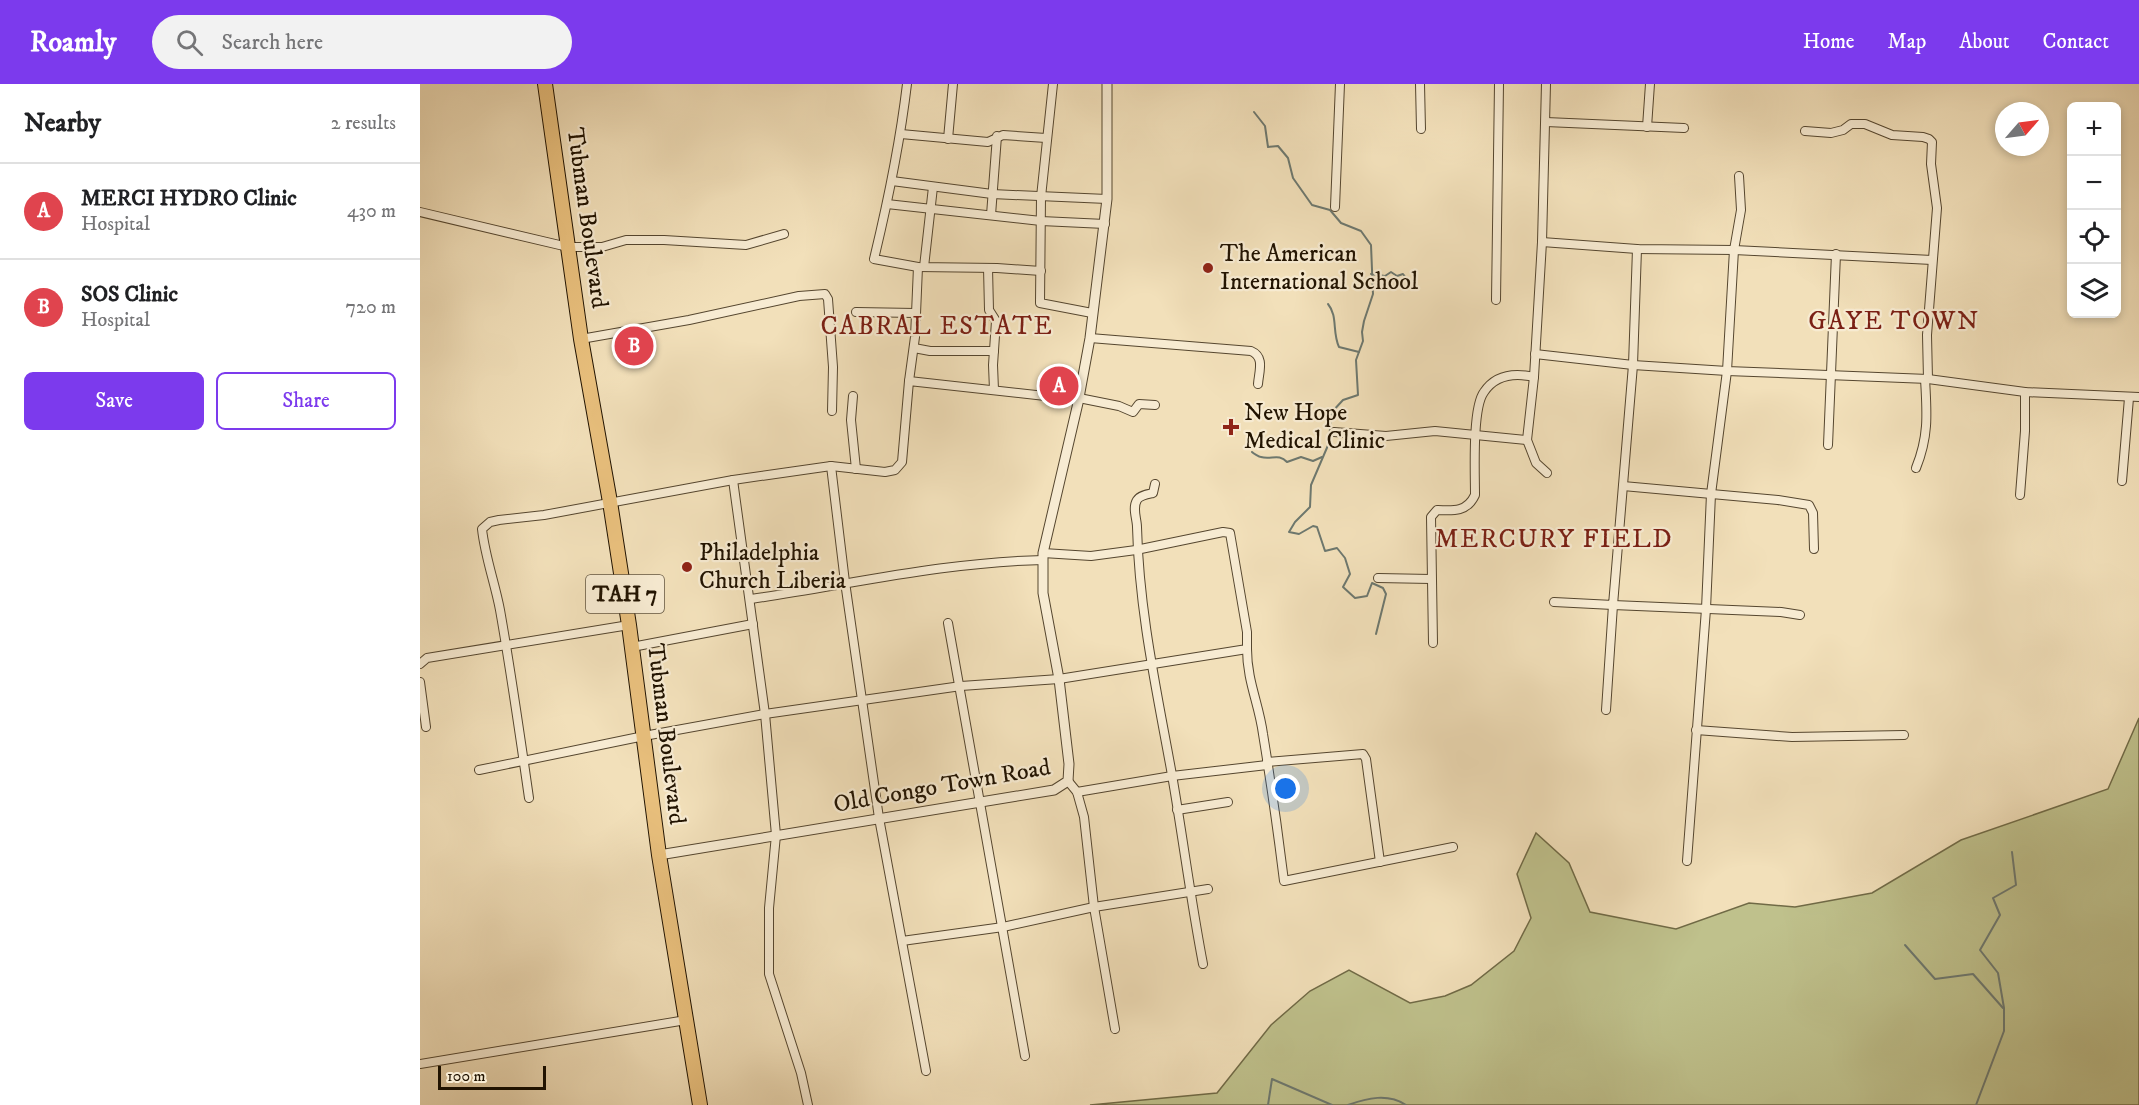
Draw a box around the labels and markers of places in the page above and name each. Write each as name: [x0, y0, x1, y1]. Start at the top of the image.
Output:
place label: The American International School: [1220, 239, 1419, 297]
marker: The American International School: [1201, 261, 1215, 275]
pin: B: [614, 324, 654, 368]
pin: A: [1040, 364, 1078, 408]
place label: New Hope Medical Clinic: [1244, 398, 1385, 456]
marker: New Hope Medical Clinic: [1222, 418, 1240, 436]
place label: Philadelphia Church Liberia: [699, 538, 847, 596]
marker: Philadelphia Church Liberia: [680, 560, 694, 574]

